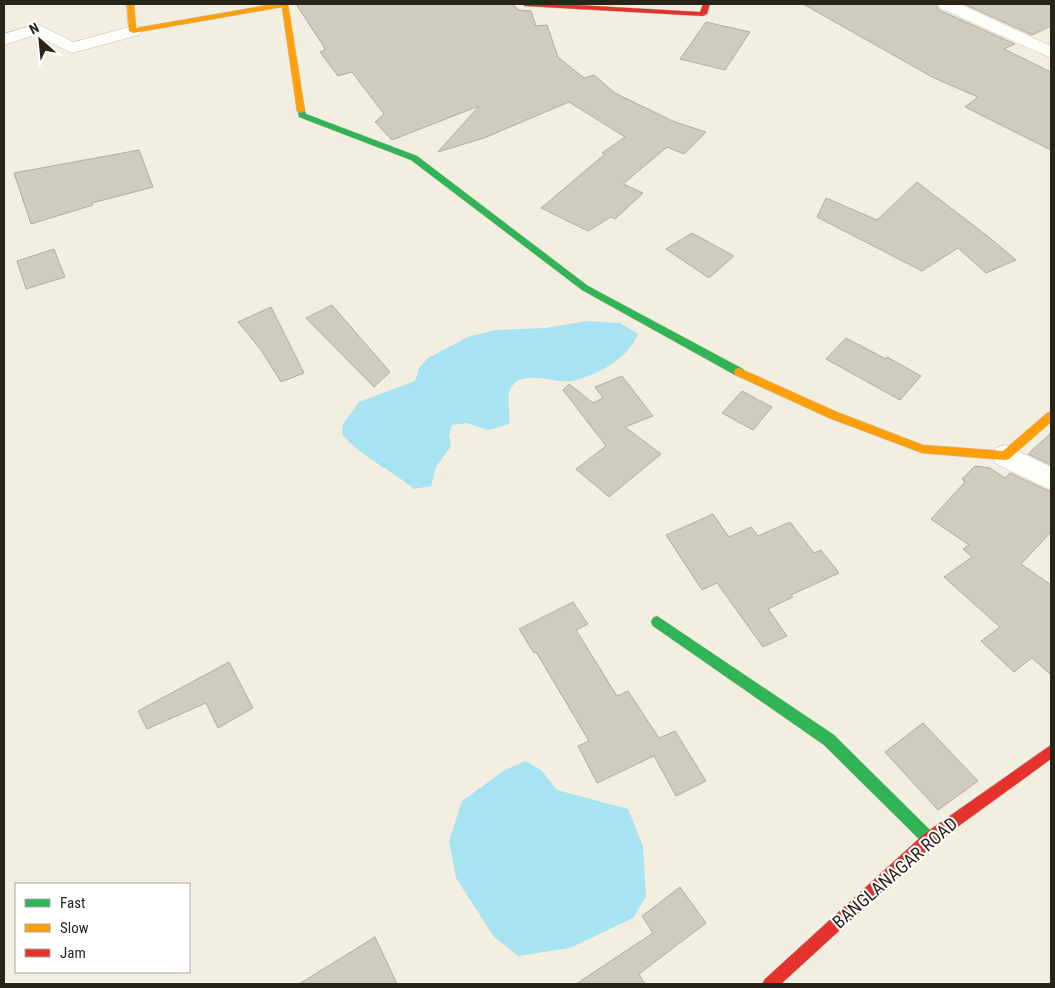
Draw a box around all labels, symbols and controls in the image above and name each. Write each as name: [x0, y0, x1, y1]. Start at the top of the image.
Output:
north arrow: [15, 15, 65, 65]
text: N: [27, 19, 42, 37]
street label: BANGLANAGAR ROAD: [828, 813, 961, 932]
legend: [15, 883, 190, 973]
text: Fast: [60, 894, 85, 912]
text: Slow: [60, 919, 89, 937]
text: Jam: [60, 944, 86, 962]

